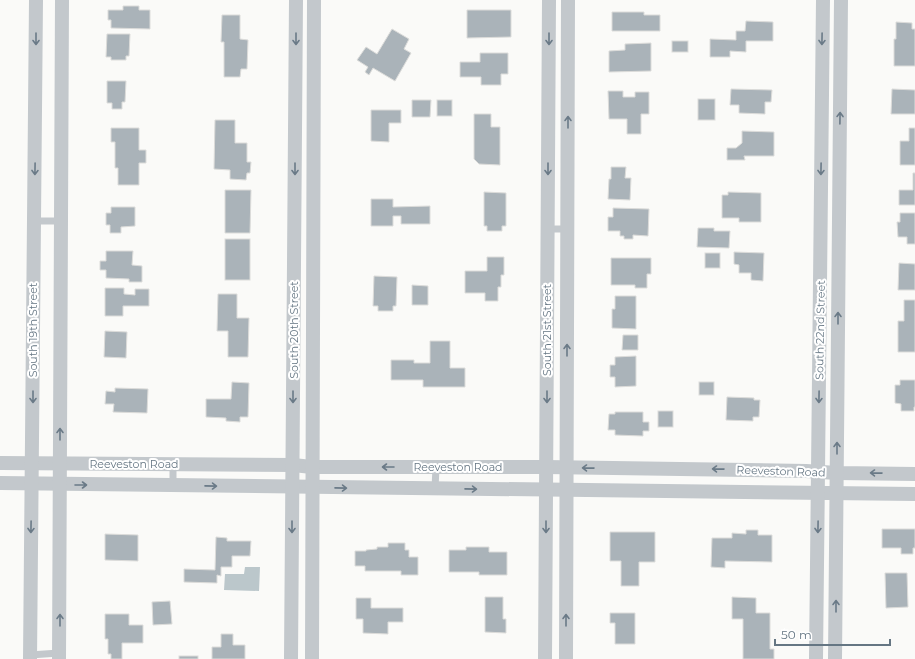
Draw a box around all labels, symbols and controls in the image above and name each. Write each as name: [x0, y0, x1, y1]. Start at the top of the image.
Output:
one-way arrow: [32, 32, 40, 45]
one-way arrow: [292, 32, 299, 45]
one-way arrow: [545, 32, 553, 45]
one-way arrow: [818, 32, 826, 45]
one-way arrow: [836, 112, 844, 125]
one-way arrow: [564, 116, 572, 129]
one-way arrow: [31, 162, 39, 175]
one-way arrow: [291, 162, 299, 175]
one-way arrow: [544, 162, 552, 175]
one-way arrow: [817, 162, 825, 175]
street label: South 22nd Street: [812, 280, 828, 380]
street label: South 20th Street: [287, 281, 301, 379]
street label: South 19th Street: [26, 282, 40, 377]
street label: South 21st Street: [540, 283, 554, 376]
one-way arrow: [834, 312, 842, 325]
one-way arrow: [563, 344, 571, 357]
one-way arrow: [29, 390, 37, 403]
one-way arrow: [289, 390, 297, 403]
one-way arrow: [543, 390, 551, 403]
one-way arrow: [815, 390, 823, 403]
one-way arrow: [56, 428, 64, 441]
one-way arrow: [833, 442, 841, 455]
street label: Reeveston Road: [89, 457, 179, 471]
street label: Reeveston Road: [413, 460, 503, 474]
street label: Reeveston Road: [736, 462, 826, 480]
one-way arrow: [382, 463, 395, 471]
one-way arrow: [582, 464, 595, 472]
one-way arrow: [712, 466, 725, 473]
one-way arrow: [870, 470, 883, 477]
one-way arrow: [74, 481, 87, 489]
one-way arrow: [204, 482, 217, 490]
one-way arrow: [334, 484, 347, 492]
one-way arrow: [464, 485, 477, 493]
one-way arrow: [28, 520, 35, 533]
one-way arrow: [288, 520, 296, 533]
one-way arrow: [542, 520, 550, 533]
one-way arrow: [814, 520, 822, 533]
one-way arrow: [832, 600, 840, 613]
one-way arrow: [56, 614, 64, 627]
one-way arrow: [562, 614, 570, 627]
scale bar: [775, 621, 890, 647]
text: 50 m: [781, 627, 812, 642]

